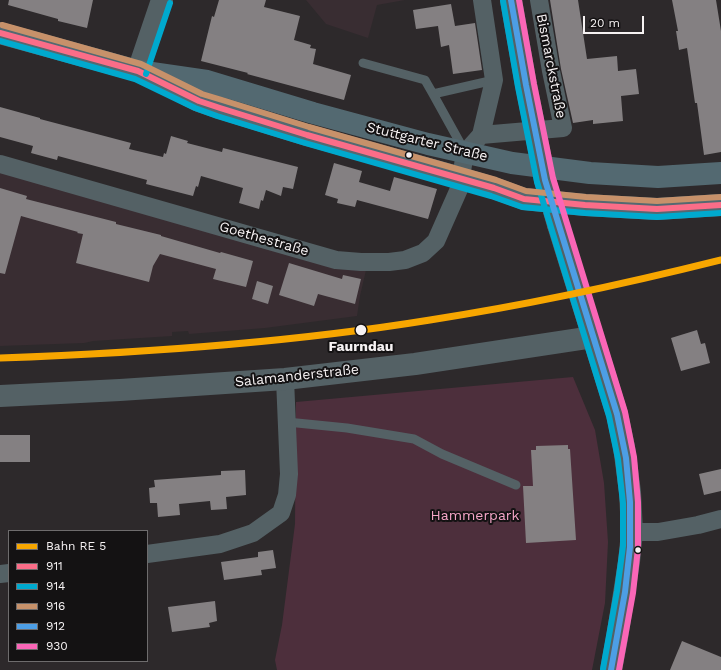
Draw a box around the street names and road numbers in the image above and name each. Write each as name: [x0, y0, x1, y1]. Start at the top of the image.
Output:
street label: Bismarckstraße: [533, 12, 569, 120]
street label: Stuttgarter Straße: [365, 119, 489, 165]
street label: Goethestraße: [217, 218, 311, 260]
street label: Salamanderstraße: [234, 361, 360, 391]

